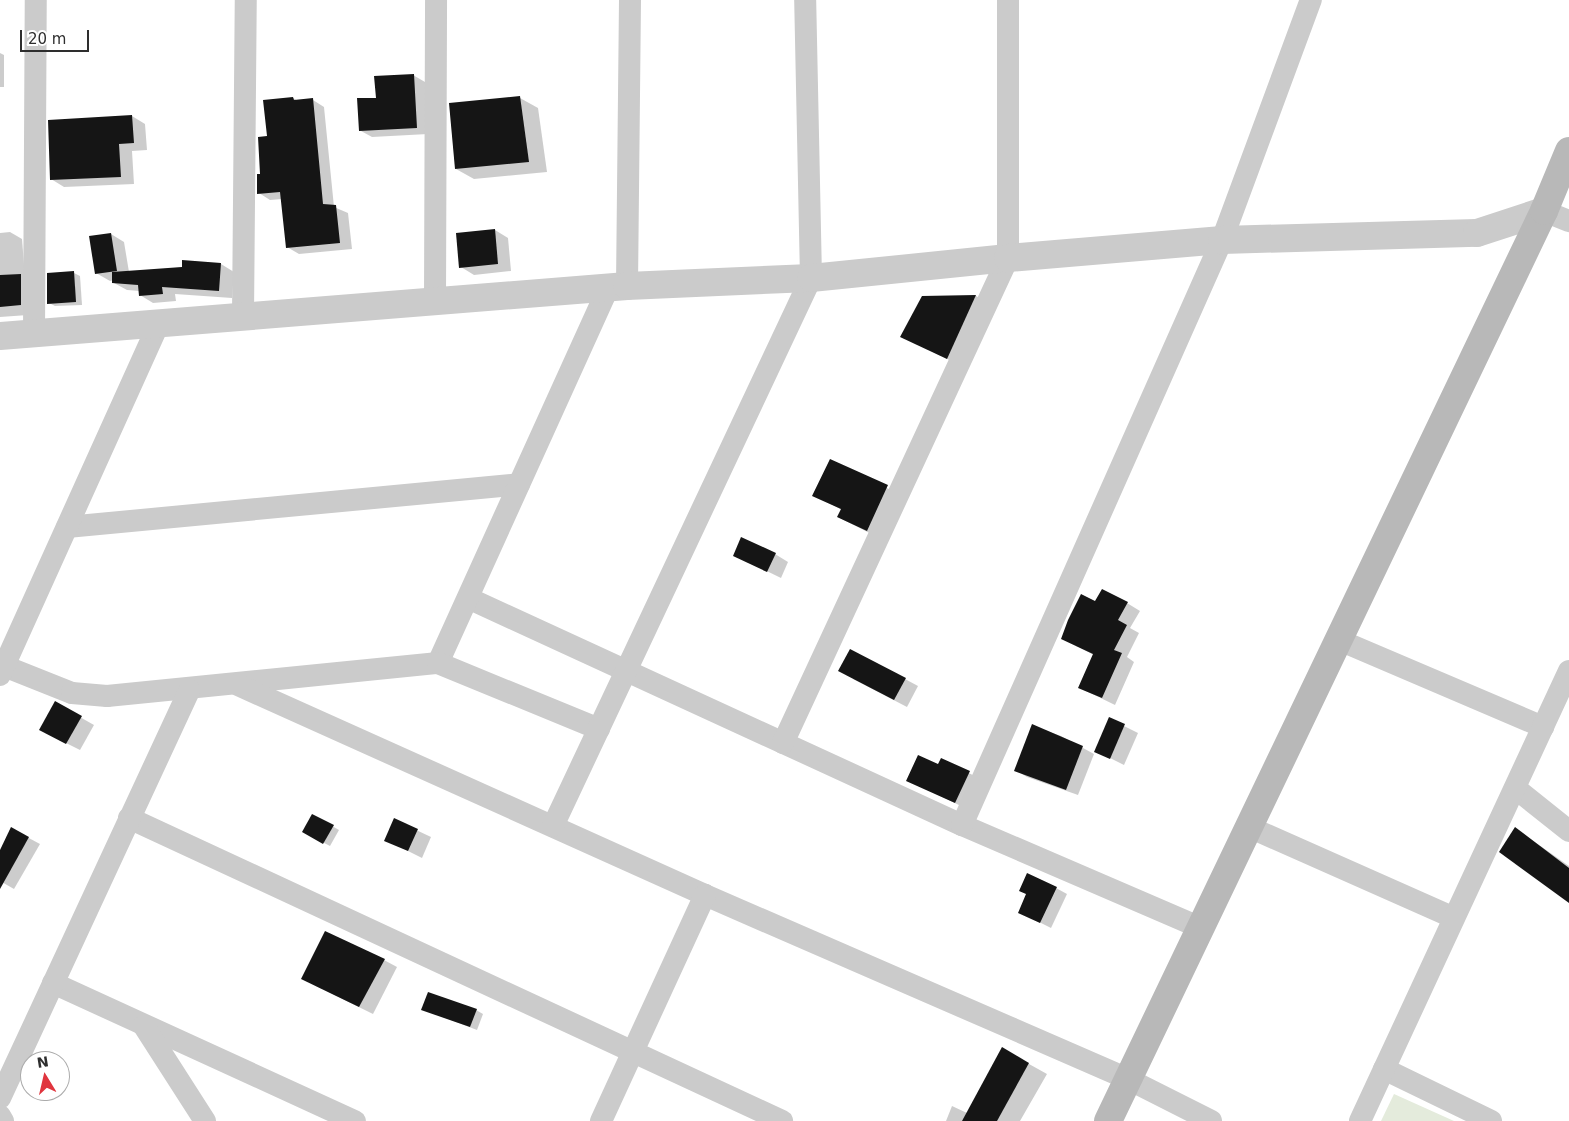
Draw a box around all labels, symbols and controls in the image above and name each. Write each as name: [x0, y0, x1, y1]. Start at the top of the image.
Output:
scale bar: [22, 20, 91, 52]
text: 20 m: [28, 30, 66, 48]
north arrow: [20, 1051, 70, 1101]
text: N: [36, 1053, 50, 1071]

